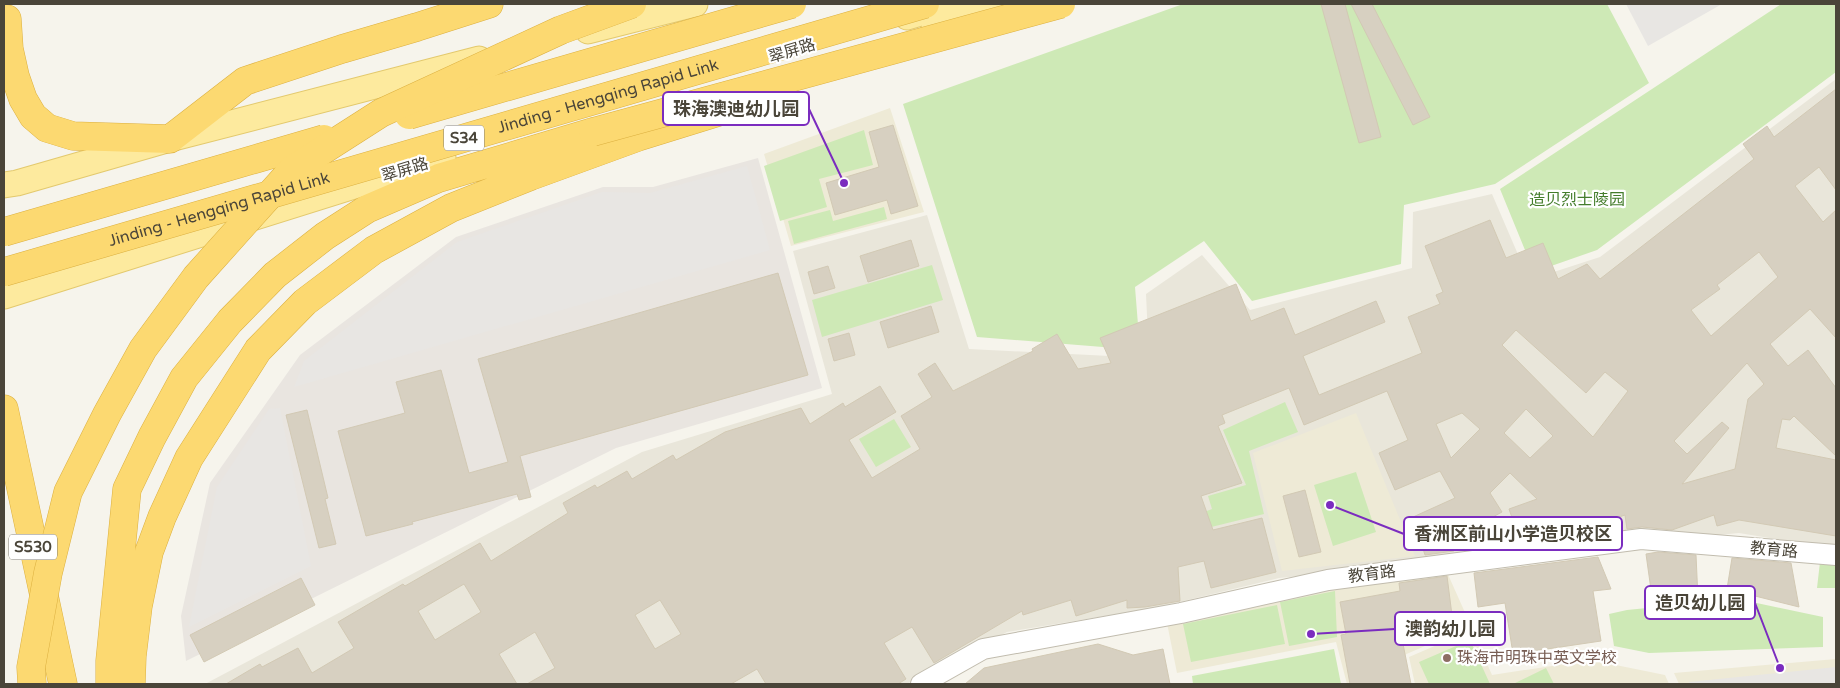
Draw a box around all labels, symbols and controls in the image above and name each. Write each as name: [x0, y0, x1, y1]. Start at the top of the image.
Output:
street label: 翠屏路: [766, 34, 818, 68]
street label: Jinding - Hengqing Rapid Link: [495, 55, 721, 138]
callout: 珠海澳迪幼儿园: [663, 92, 809, 125]
text: 珠海澳迪幼儿园: [673, 98, 799, 120]
road number: S34: [444, 126, 484, 150]
street label: 翠屏路: [379, 153, 431, 187]
street label: Jinding - Hengqing Rapid Link: [106, 168, 332, 251]
park label: 造贝烈士陵园: [1529, 190, 1625, 210]
callout: 香洲区前山小学造贝校区: [1404, 517, 1622, 550]
text: 香洲区前山小学造贝校区: [1414, 523, 1612, 545]
road number: S530: [9, 534, 57, 560]
street label: 教育路: [1749, 538, 1799, 562]
street label: 教育路: [1347, 561, 1397, 587]
callout: 造贝幼儿园: [1645, 586, 1755, 619]
text: 造贝幼儿园: [1655, 592, 1745, 614]
callout: 澳韵幼儿园: [1395, 612, 1505, 645]
text: 澳韵幼儿园: [1405, 618, 1495, 640]
place label: 珠海市明珠中英文学校: [1457, 648, 1617, 668]
marker: 珠海市明珠中英文学校: [1441, 652, 1453, 664]

